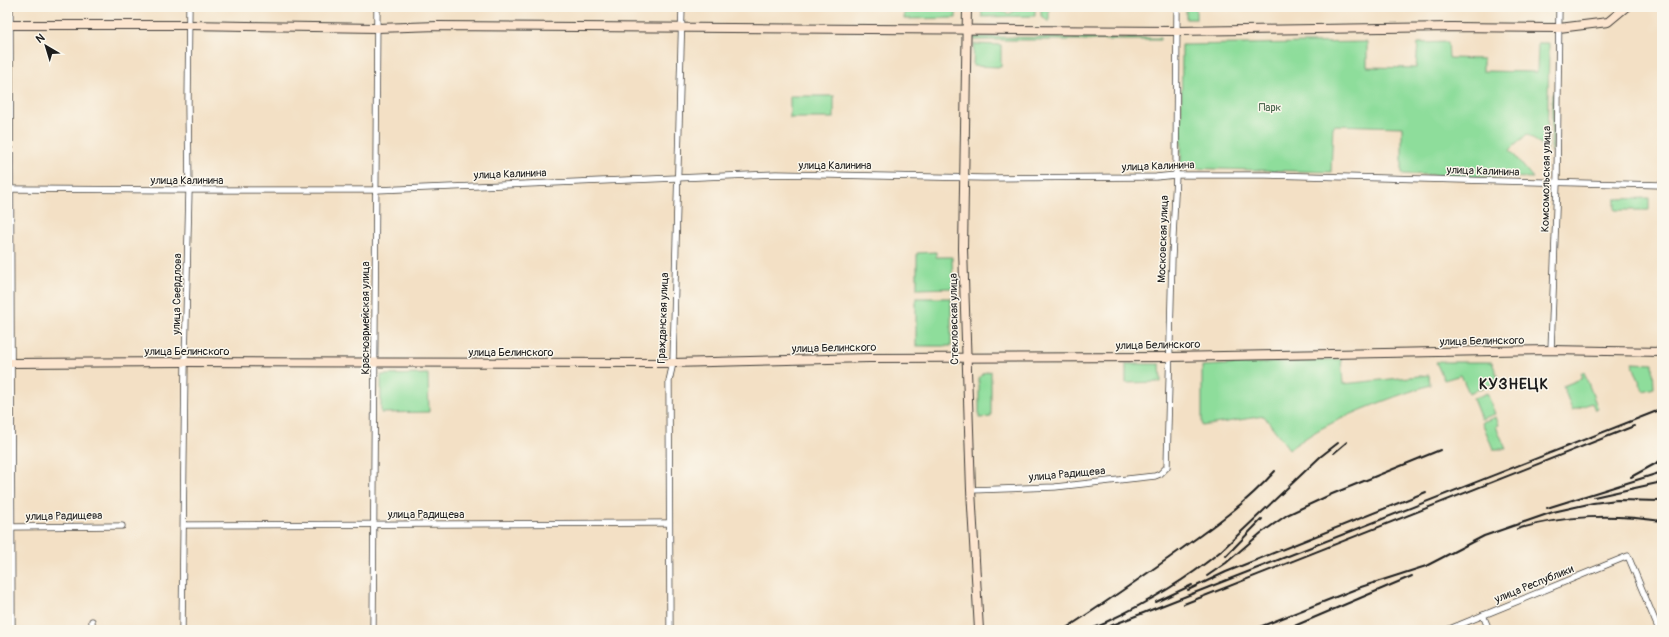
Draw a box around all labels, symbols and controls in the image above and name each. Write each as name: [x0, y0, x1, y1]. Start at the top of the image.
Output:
north arrow: [26, 26, 66, 66]
text: N: [33, 31, 48, 46]
park label: Парк: [1259, 101, 1282, 114]
street label: Комсомольская улица: [1539, 126, 1553, 232]
street label: улица Калинина: [1120, 158, 1195, 174]
street label: улица Калинина: [798, 159, 871, 172]
street label: улица Калинина: [1445, 163, 1520, 179]
street label: улица Калинина: [472, 166, 547, 182]
street label: улица Калинина: [150, 174, 223, 187]
street label: Московская улица: [1155, 195, 1171, 283]
street label: улица Свердлова: [170, 253, 184, 336]
street label: Красноармейская улица: [359, 261, 372, 375]
street label: Гражданская улица: [655, 272, 671, 364]
street label: Стекловская улица: [947, 273, 961, 365]
street label: улица Белинского: [1438, 334, 1525, 348]
street label: улица Белинского: [1114, 338, 1201, 352]
street label: улица Белинского: [790, 341, 877, 355]
street label: улица Белинского: [144, 345, 229, 358]
street label: улица Белинского: [468, 346, 553, 359]
district label: КУЗНЕЦК: [1479, 375, 1549, 394]
street label: улица Радищева: [1027, 464, 1106, 484]
street label: улица Радищева: [387, 508, 464, 521]
street label: улица Радищева: [25, 509, 102, 523]
street label: улица Республики: [1492, 562, 1576, 606]

